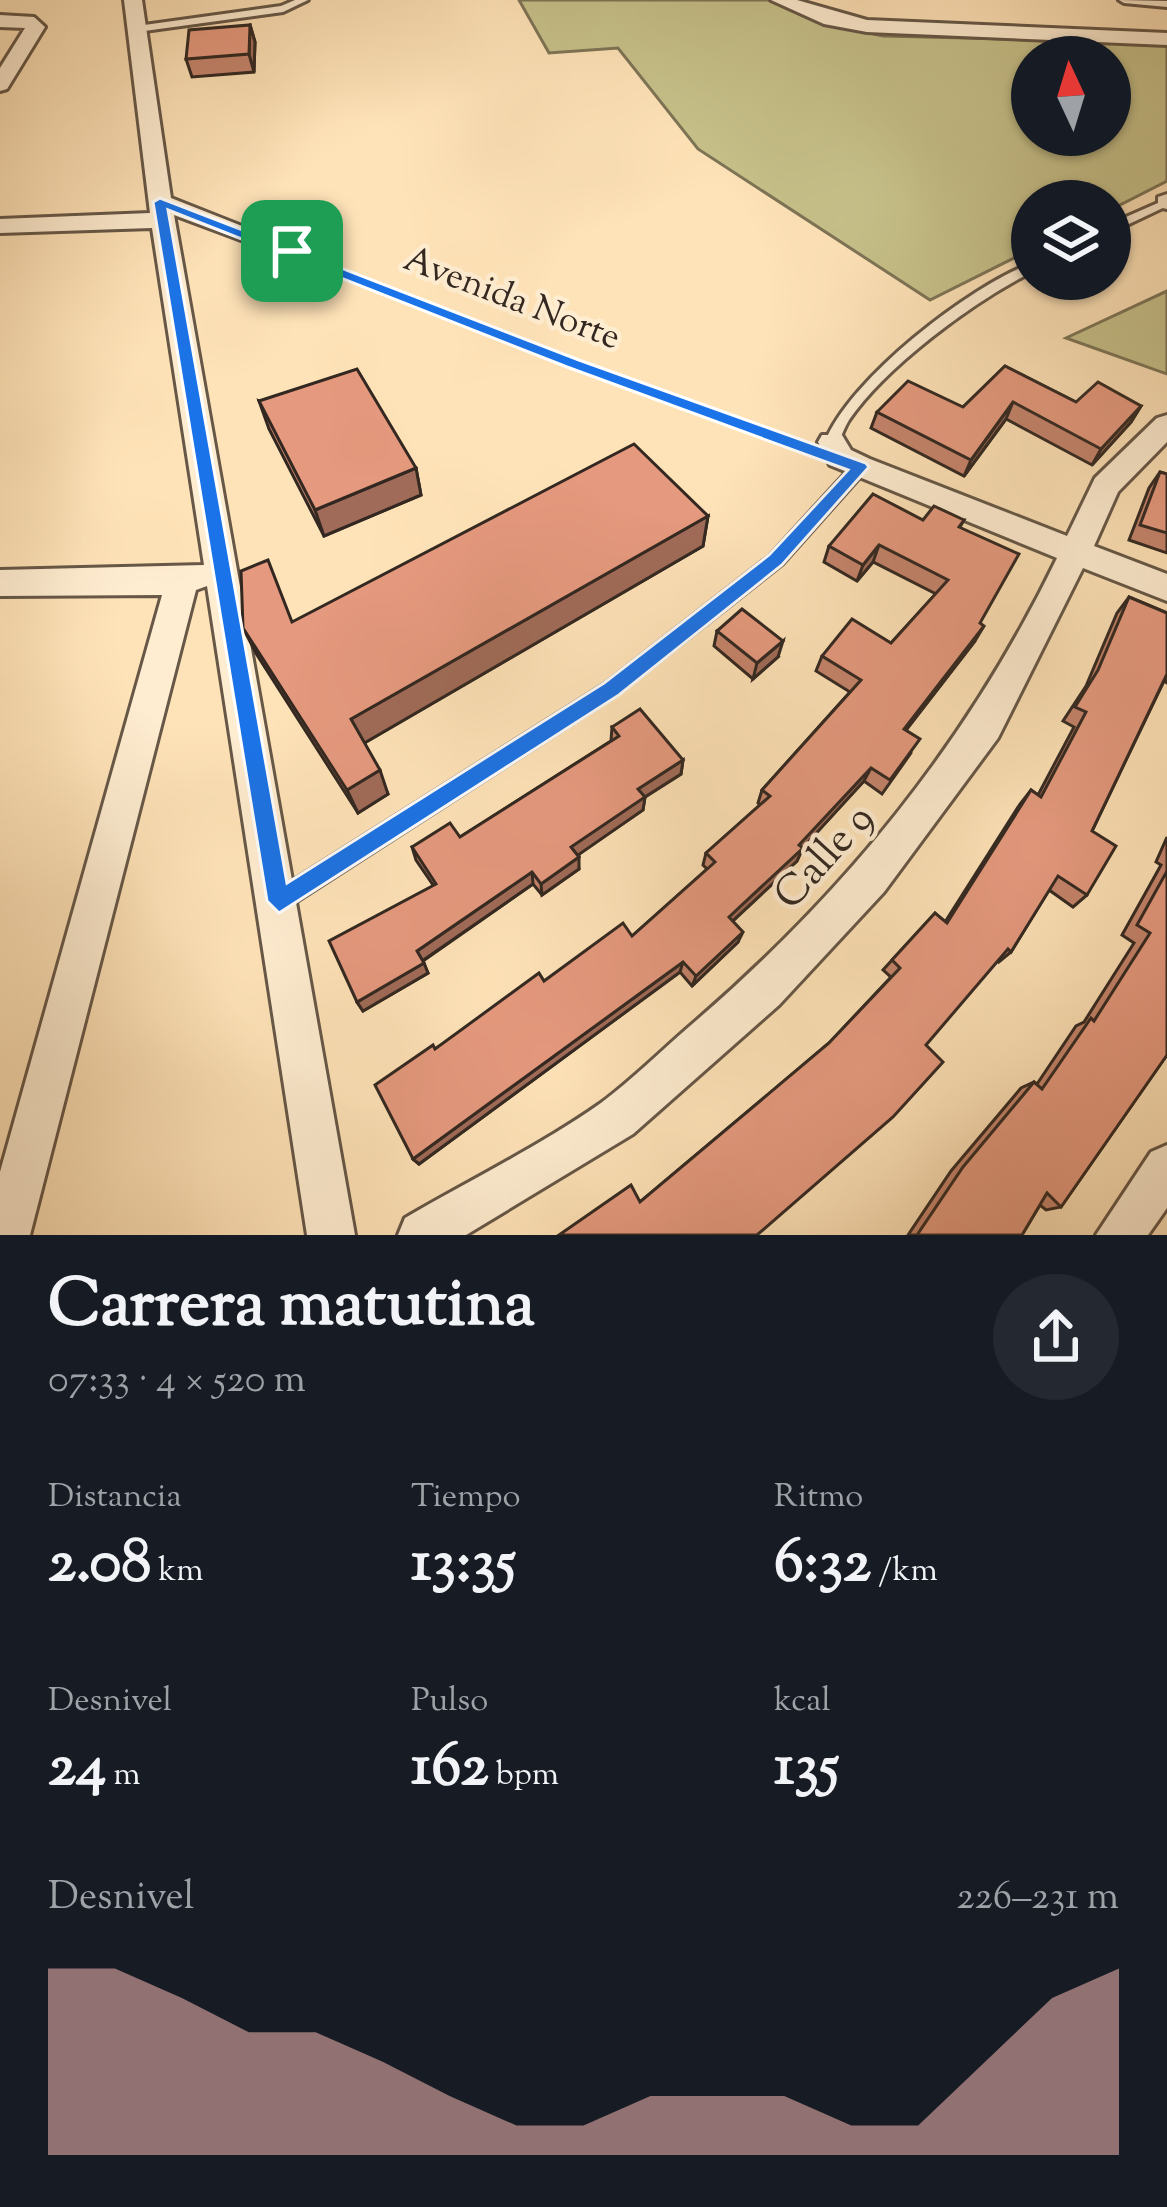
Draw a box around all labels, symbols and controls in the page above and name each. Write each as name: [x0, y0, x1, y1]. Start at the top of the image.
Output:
north arrow: [1011, 36, 1131, 156]
map controls: [1011, 36, 1131, 300]
button: layers: [1011, 180, 1131, 300]
pin: [241, 200, 343, 302]
icon: arrive: [259, 218, 325, 284]
street label: Avenida Norte: [396, 235, 627, 365]
street label: Calle 9: [762, 792, 890, 925]
text: Carrera matutina: [48, 1261, 535, 1356]
button: share: [993, 1274, 1119, 1400]
text: 07:33 · 4 × 520 m: [48, 1354, 306, 1410]
text: Distancia: [48, 1474, 182, 1522]
text: Tiempo: [411, 1474, 521, 1522]
text: Ritmo: [774, 1474, 863, 1522]
text: 2.08: [48, 1522, 151, 1609]
text: 13:35: [411, 1522, 516, 1609]
text: 6:32: [774, 1522, 871, 1609]
text: km: [151, 1548, 204, 1596]
text: /km: [871, 1548, 938, 1596]
text: Desnivel: [48, 1678, 172, 1726]
text: Pulso: [411, 1678, 488, 1726]
text: kcal: [774, 1678, 831, 1726]
text: 24: [48, 1726, 106, 1813]
text: 162: [411, 1726, 489, 1813]
text: 135: [774, 1726, 839, 1813]
text: m: [106, 1752, 141, 1800]
text: bpm: [489, 1752, 559, 1800]
text: Desnivel: [48, 1871, 194, 1927]
text: 226–231 m: [956, 1871, 1119, 1927]

